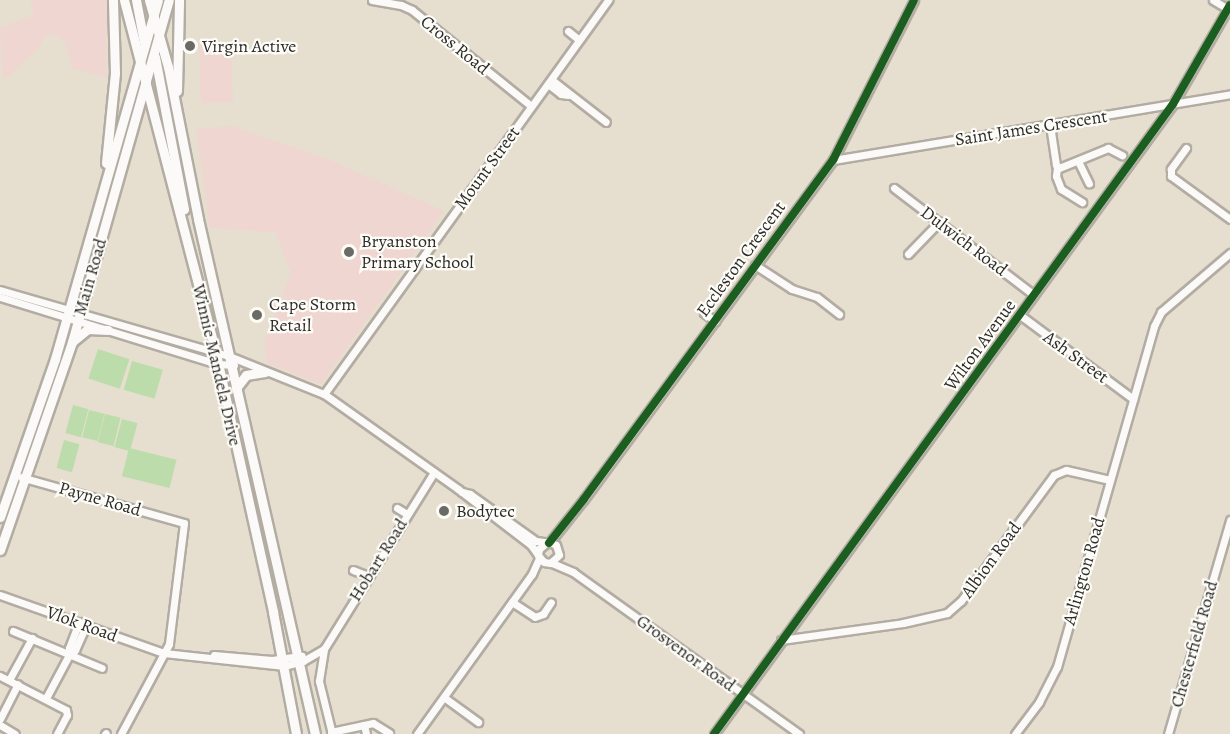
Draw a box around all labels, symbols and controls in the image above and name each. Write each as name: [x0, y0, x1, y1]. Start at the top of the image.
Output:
street label: Cross Road: [416, 11, 494, 79]
place label: Virgin Active: [202, 35, 296, 57]
marker: Virgin Active: [183, 39, 197, 53]
street label: Saint James Crescent: [953, 105, 1109, 151]
street label: Mount Street: [450, 122, 524, 214]
street label: Eccleston Crescent: [692, 197, 790, 321]
street label: Dulwich Road: [916, 201, 1012, 281]
place label: Bryanston Primary School: [361, 231, 474, 274]
street label: Main Road: [69, 236, 111, 318]
marker: Bryanston Primary School: [342, 245, 356, 259]
street label: Winnie Mandela Drive: [188, 282, 246, 448]
place label: Cape Storm Retail: [269, 294, 356, 336]
street label: Wilton Avenue: [940, 295, 1020, 395]
marker: Cape Storm Retail: [250, 308, 264, 322]
street label: Ash Street: [1039, 326, 1113, 388]
street label: Payne Road: [56, 477, 144, 521]
place label: Bodytec: [456, 500, 515, 522]
marker: Bodytec: [437, 504, 451, 518]
street label: Hobart Road: [344, 515, 412, 605]
street label: Arlington Road: [1058, 515, 1110, 627]
street label: Albion Road: [956, 518, 1026, 602]
street label: Chesterfield Road: [1166, 578, 1222, 710]
street label: Vlok Road: [43, 601, 121, 647]
street label: Grosvenor Road: [632, 610, 740, 696]

